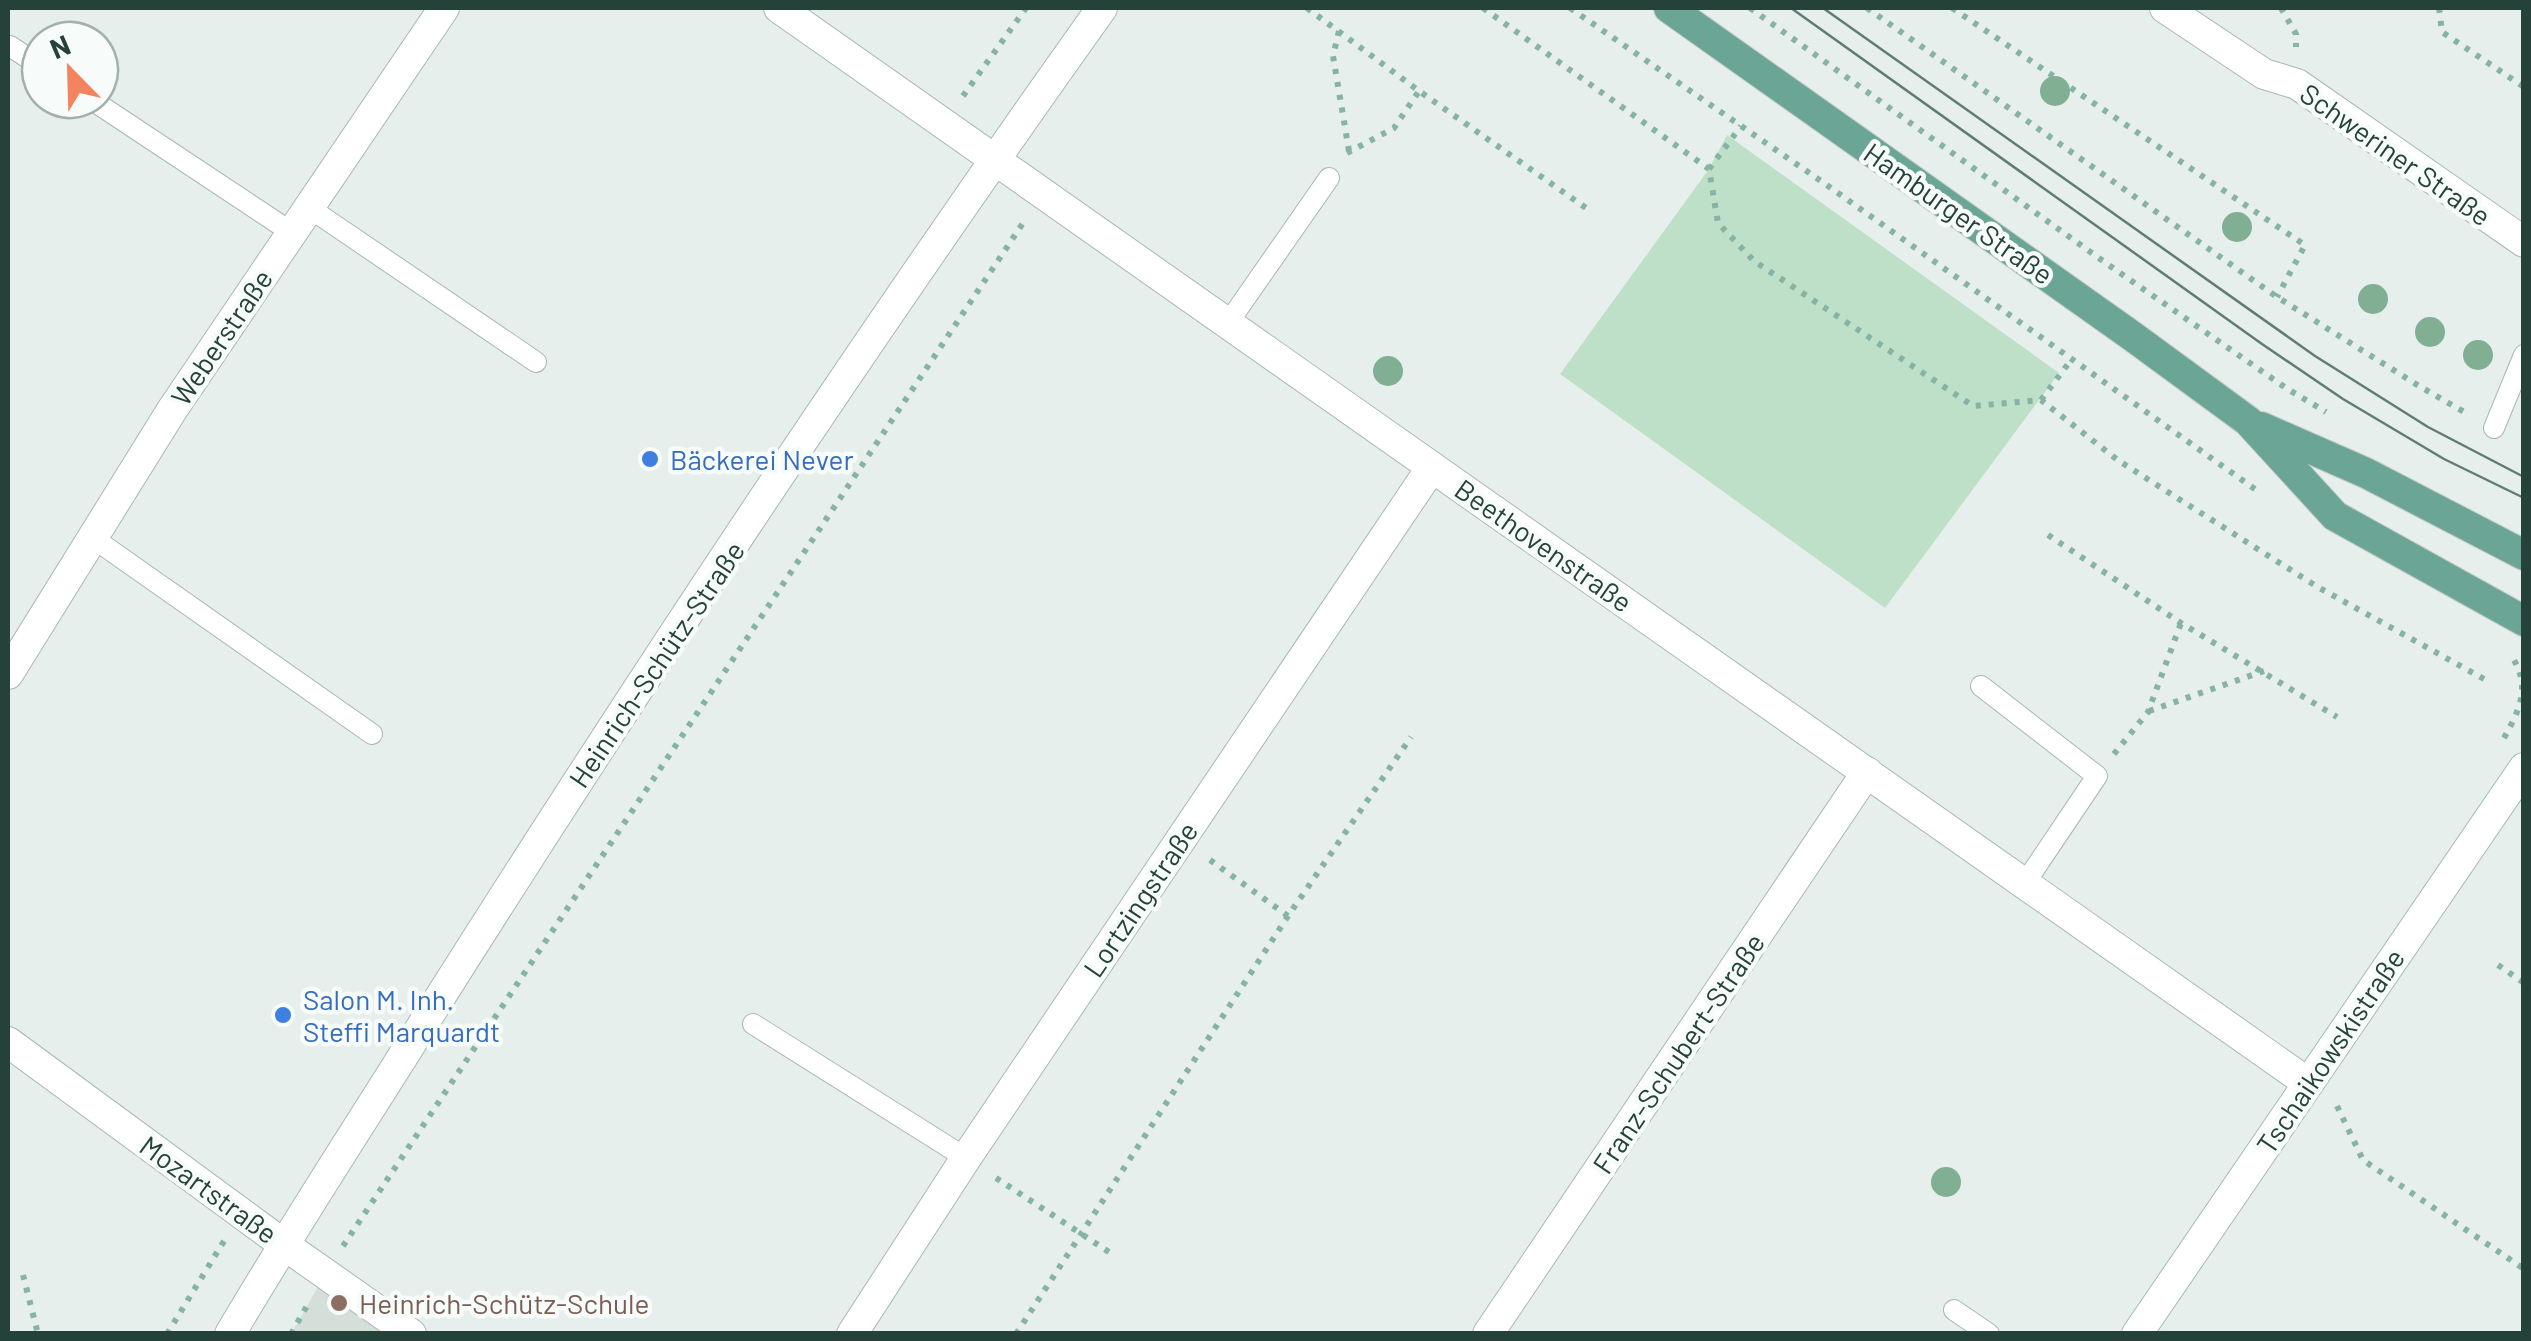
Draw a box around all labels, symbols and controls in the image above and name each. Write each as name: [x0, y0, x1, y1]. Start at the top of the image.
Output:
north arrow: [20, 20, 120, 120]
text: N: [45, 27, 75, 65]
street label: Schweriner Straße: [2294, 76, 2498, 232]
street label: Hamburger Straße: [1858, 135, 2060, 291]
street label: Weberstraße: [163, 262, 279, 412]
place label: Bäckerei Never: [670, 442, 854, 476]
marker: Bäckerei Never: [639, 448, 661, 470]
street label: Beethovenstraße: [1449, 471, 1639, 619]
street label: Heinrich-Schütz-Straße: [561, 534, 751, 794]
street label: Lortzingstraße: [1076, 815, 1204, 983]
street label: Franz-Schubert-Straße: [1585, 926, 1771, 1180]
street label: Tschaikowskistraße: [2249, 942, 2411, 1160]
place label: Salon M. Inh. Steffi Marquardt: [303, 982, 500, 1048]
marker: Salon M. Inh. Steffi Marquardt: [272, 1004, 294, 1026]
street label: Mozartstraße: [134, 1128, 284, 1250]
place label: Heinrich-Schütz-Schule: [359, 1286, 649, 1320]
marker: Heinrich-Schütz-Schule: [328, 1292, 350, 1314]

